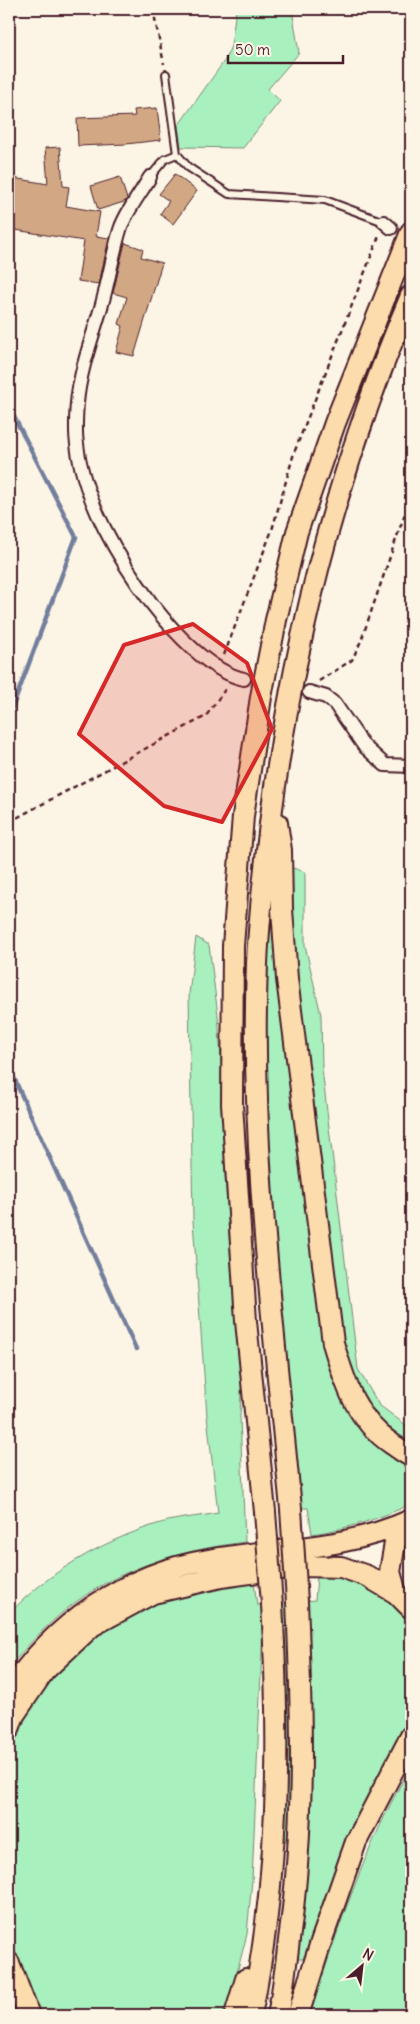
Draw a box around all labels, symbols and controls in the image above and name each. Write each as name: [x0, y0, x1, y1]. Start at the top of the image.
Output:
scale bar: [228, 32, 342, 64]
text: 50 m: [235, 40, 270, 59]
north arrow: [338, 1942, 388, 1992]
text: N: [360, 1944, 377, 1965]

